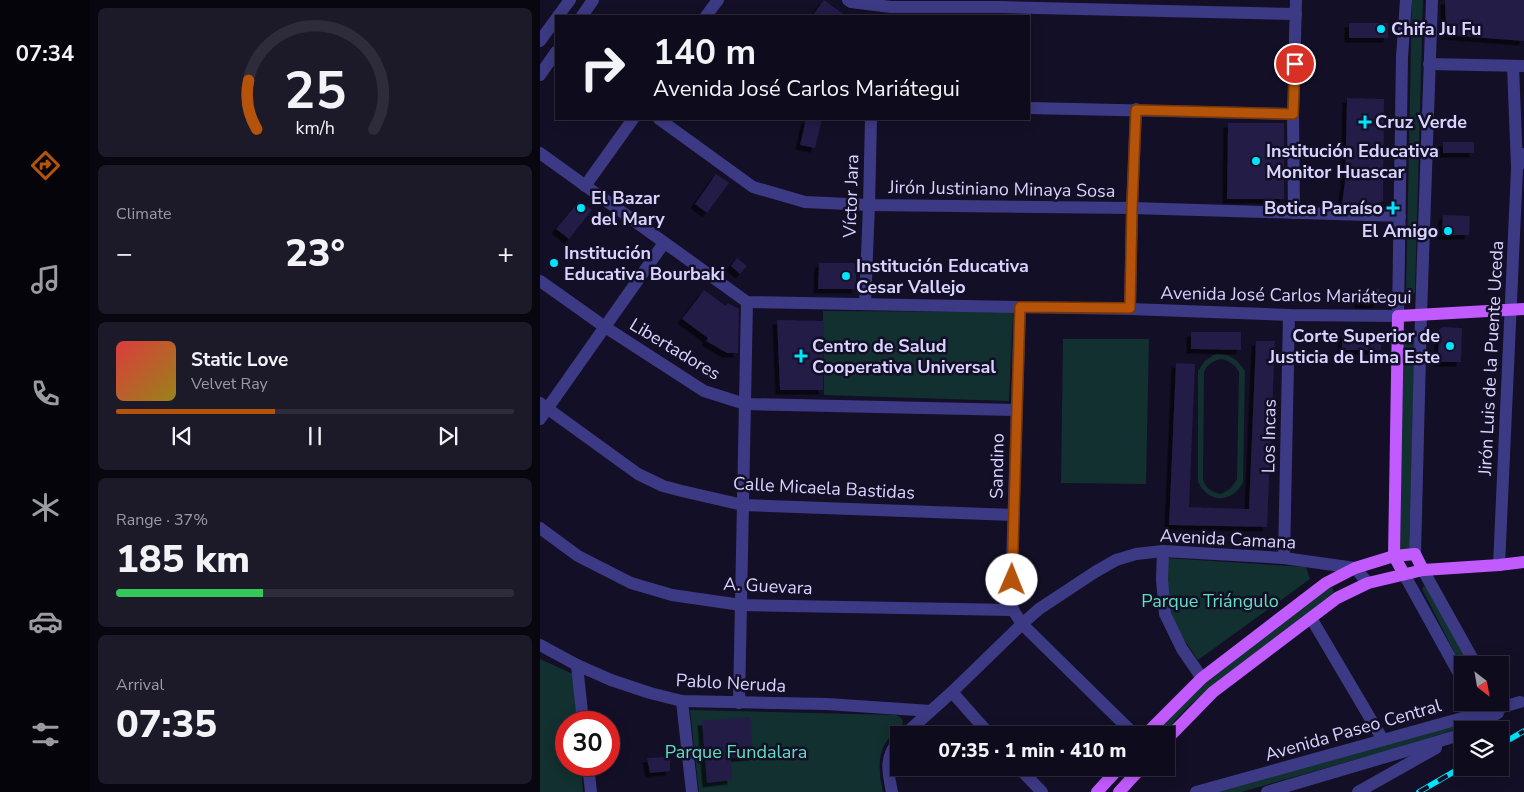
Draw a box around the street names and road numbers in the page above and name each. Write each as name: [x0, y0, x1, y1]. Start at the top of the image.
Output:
street label: Víctor Jara: [838, 154, 864, 239]
street label: Jirón Justiniano Minaya Sosa: [887, 175, 1116, 203]
street label: Jirón Luis de la Puente Uceda: [1473, 240, 1509, 477]
street label: Avenida José Carlos Mariátegui: [1160, 281, 1412, 309]
street label: Libertadores: [625, 312, 725, 386]
street label: Los Incas: [1256, 399, 1282, 473]
street label: Sandino: [984, 433, 1010, 499]
street label: Calle Micaela Bastidas: [732, 471, 916, 505]
street label: Avenida Camana: [1159, 523, 1297, 555]
street label: A. Guevara: [723, 572, 813, 600]
street label: Pablo Neruda: [675, 668, 787, 698]
street label: Avenida Paseo Central: [1262, 693, 1445, 767]

